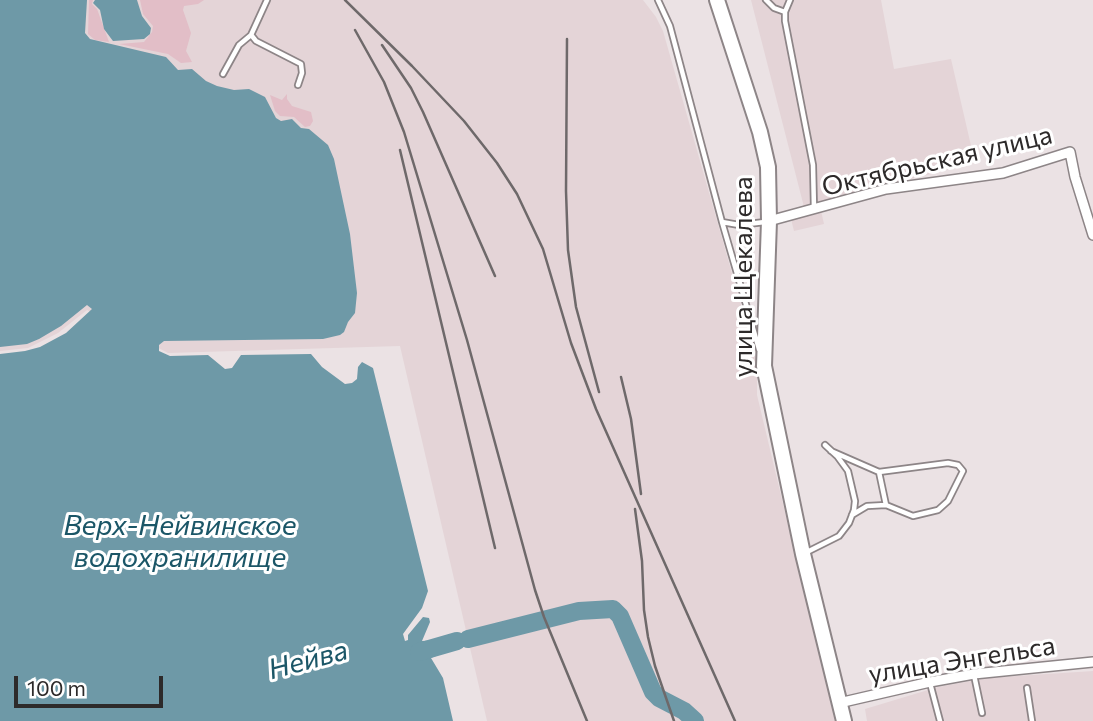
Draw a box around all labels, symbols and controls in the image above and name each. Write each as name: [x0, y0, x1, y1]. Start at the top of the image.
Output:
street label: Октябрьская улица: [819, 119, 1055, 203]
street label: улица Щекалева: [727, 176, 759, 378]
water label: Верх-Нейвинское водохранилище: [63, 509, 297, 575]
street label: улица Энгельса: [867, 630, 1057, 690]
water label: Нейва: [264, 633, 352, 687]
scale bar: [18, 662, 166, 706]
text: 100 m: [27, 675, 86, 700]

